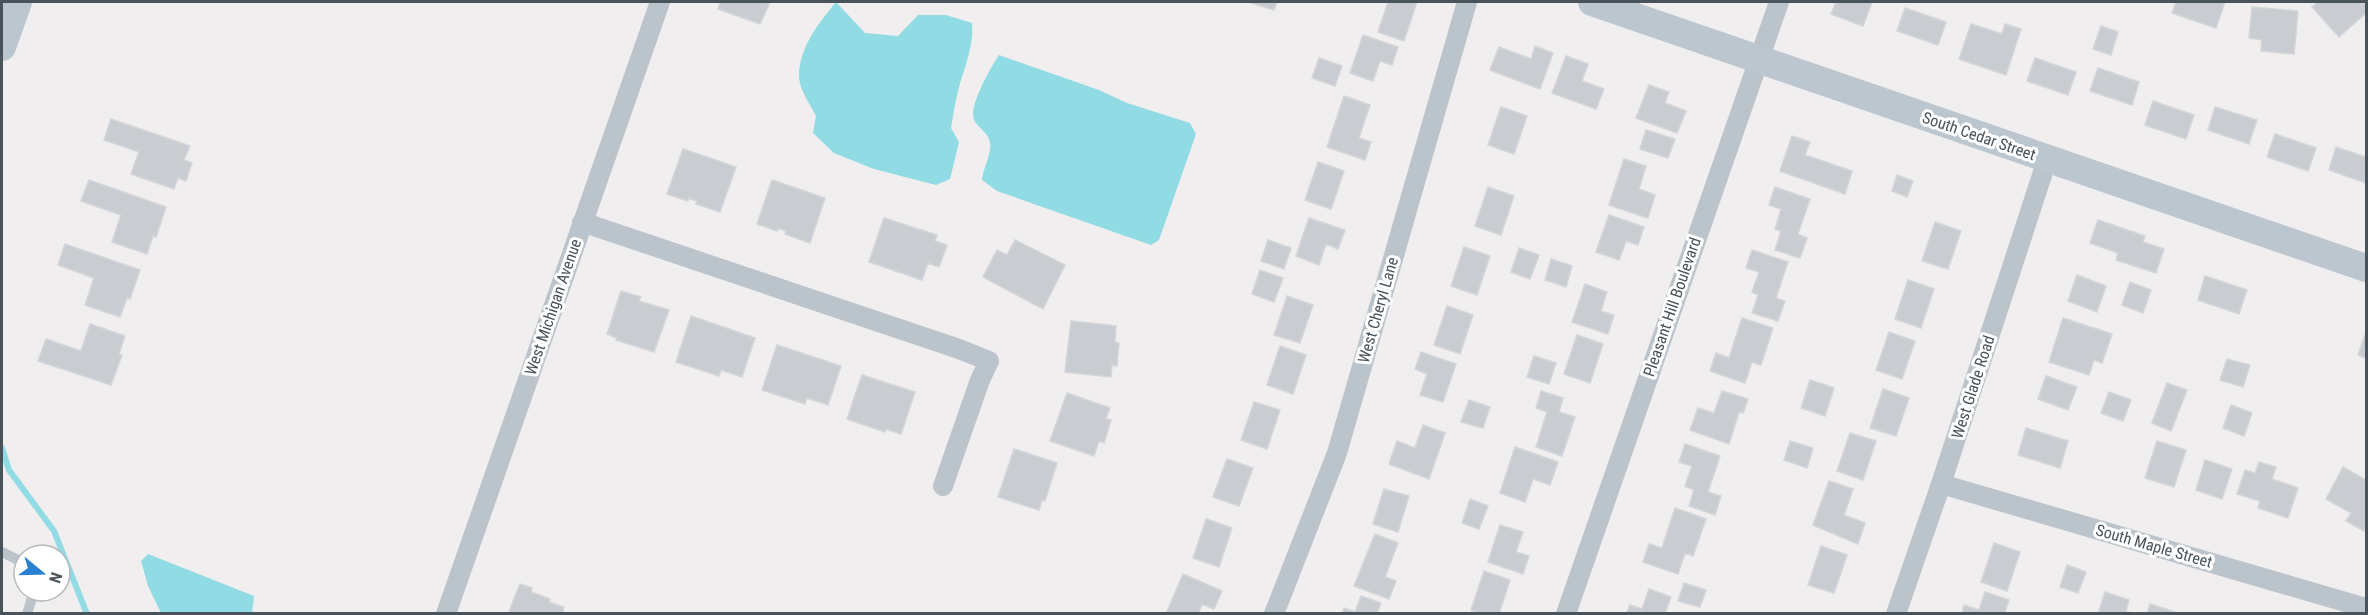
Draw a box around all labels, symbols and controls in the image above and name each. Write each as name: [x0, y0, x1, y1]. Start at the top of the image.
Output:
street label: South Cedar Street: [1920, 108, 2038, 164]
street label: Pleasant Hill Boulevard: [1639, 235, 1705, 379]
street label: West Michigan Avenue: [521, 236, 585, 378]
street label: West Cheryl Lane: [1354, 255, 1402, 365]
street label: West Glade Road: [1947, 333, 1999, 441]
street label: South Maple Street: [2094, 520, 2215, 572]
north arrow: [12, 543, 72, 603]
text: N: [45, 570, 66, 585]

